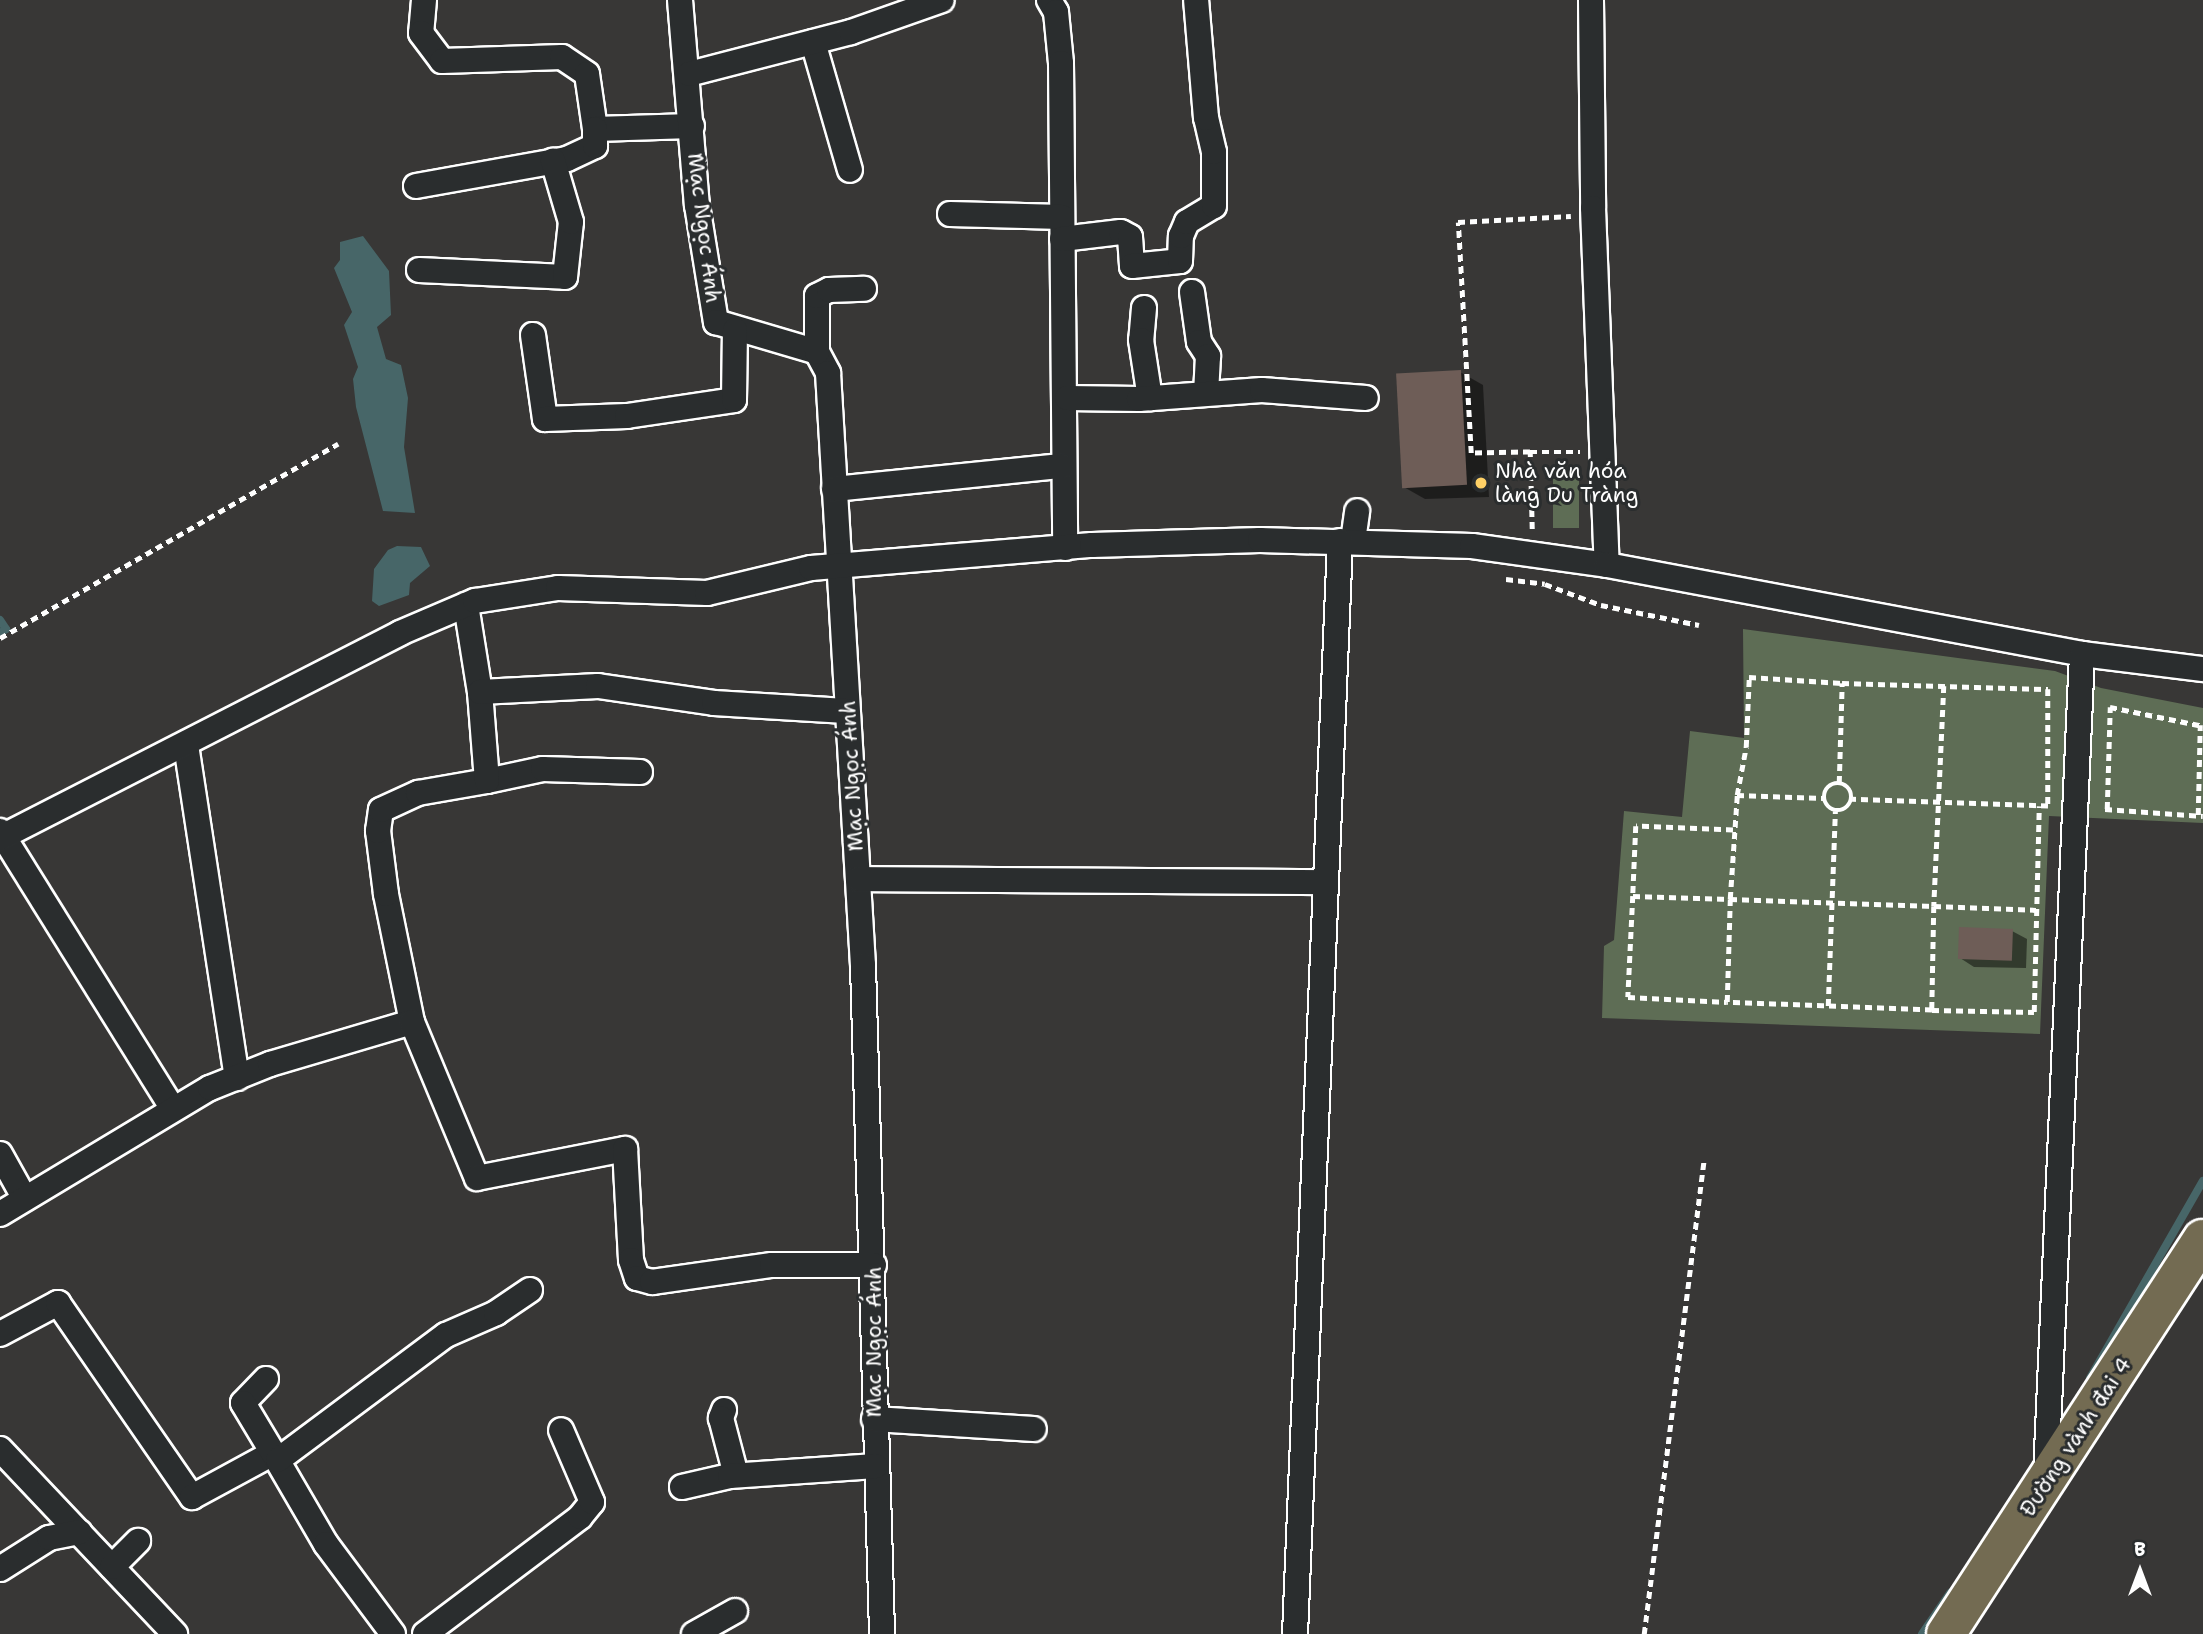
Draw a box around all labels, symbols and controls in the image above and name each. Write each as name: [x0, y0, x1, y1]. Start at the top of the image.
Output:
street label: Mạc Ngọc Ánh: [682, 152, 726, 304]
place label: Nhà văn hóa làng Du Tràng: [1495, 458, 1638, 508]
marker: Nhà văn hóa làng Du Tràng: [1473, 475, 1489, 491]
street label: Mạc Ngọc Ánh: [835, 700, 869, 852]
street label: Mạc Ngọc Ánh: [861, 1267, 887, 1417]
street label: Đường vành đai 4: [2015, 1353, 2137, 1521]
north arrow: [2105, 1536, 2175, 1606]
text: B: [2134, 1537, 2146, 1562]

